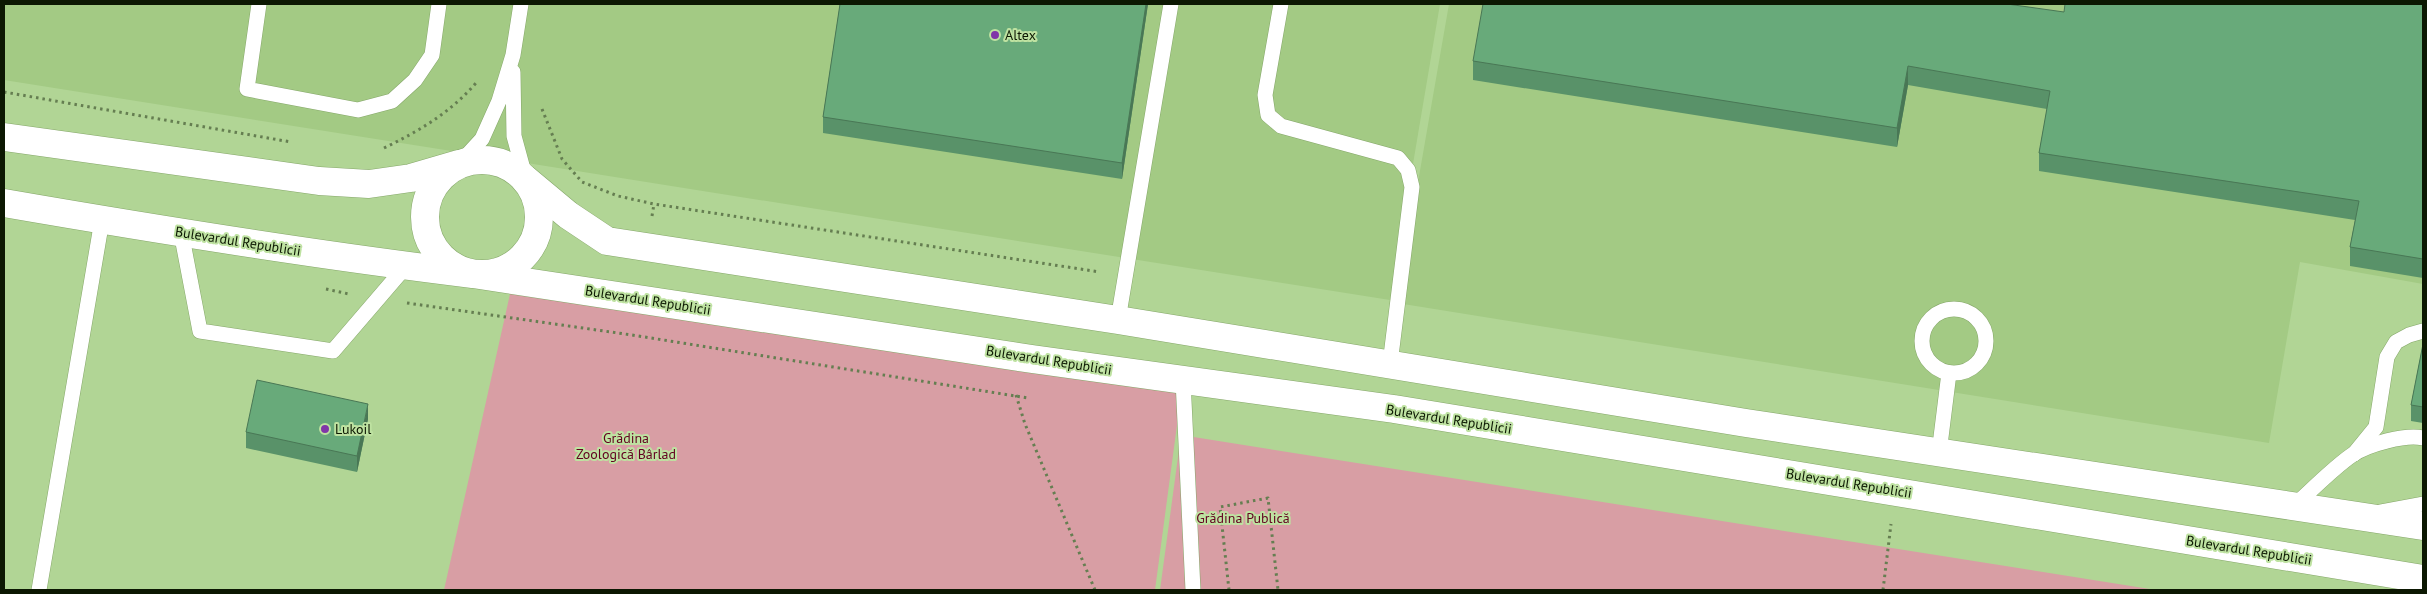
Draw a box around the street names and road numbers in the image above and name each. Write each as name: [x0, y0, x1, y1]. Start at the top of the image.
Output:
street label: Bulevardul Republicii: [174, 222, 302, 260]
street label: Bulevardul Republicii: [584, 281, 712, 319]
street label: Bulevardul Republicii: [985, 341, 1113, 379]
street label: Bulevardul Republicii: [1385, 400, 1513, 438]
street label: Bulevardul Republicii: [1785, 464, 1913, 502]
street label: Bulevardul Republicii: [2185, 531, 2313, 569]

